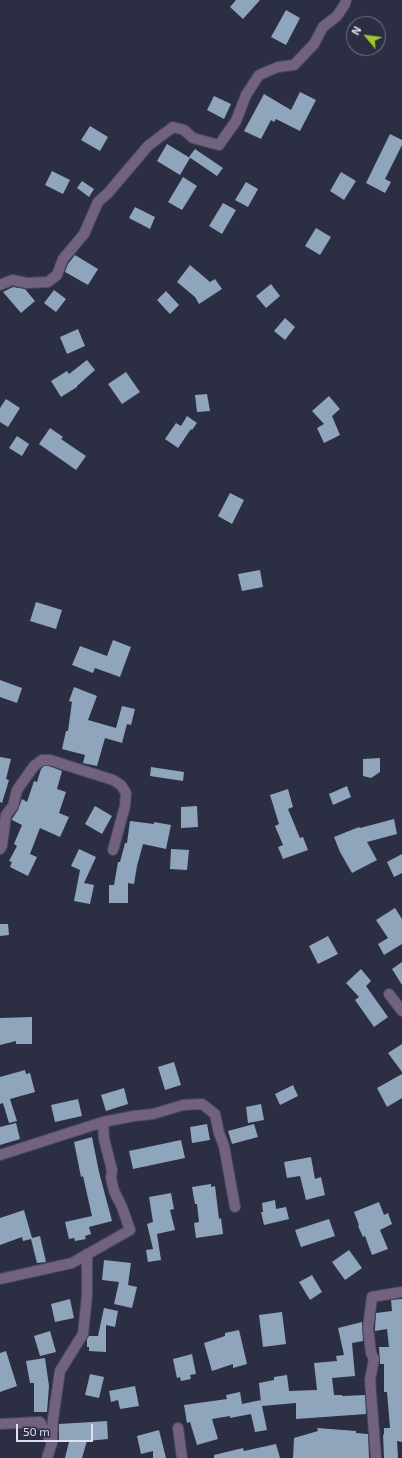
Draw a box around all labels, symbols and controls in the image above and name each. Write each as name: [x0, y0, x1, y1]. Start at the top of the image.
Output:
north arrow: [346, 16, 386, 56]
text: N: [348, 24, 364, 37]
scale bar: [18, 1416, 95, 1442]
text: 50 m: [23, 1424, 50, 1438]

